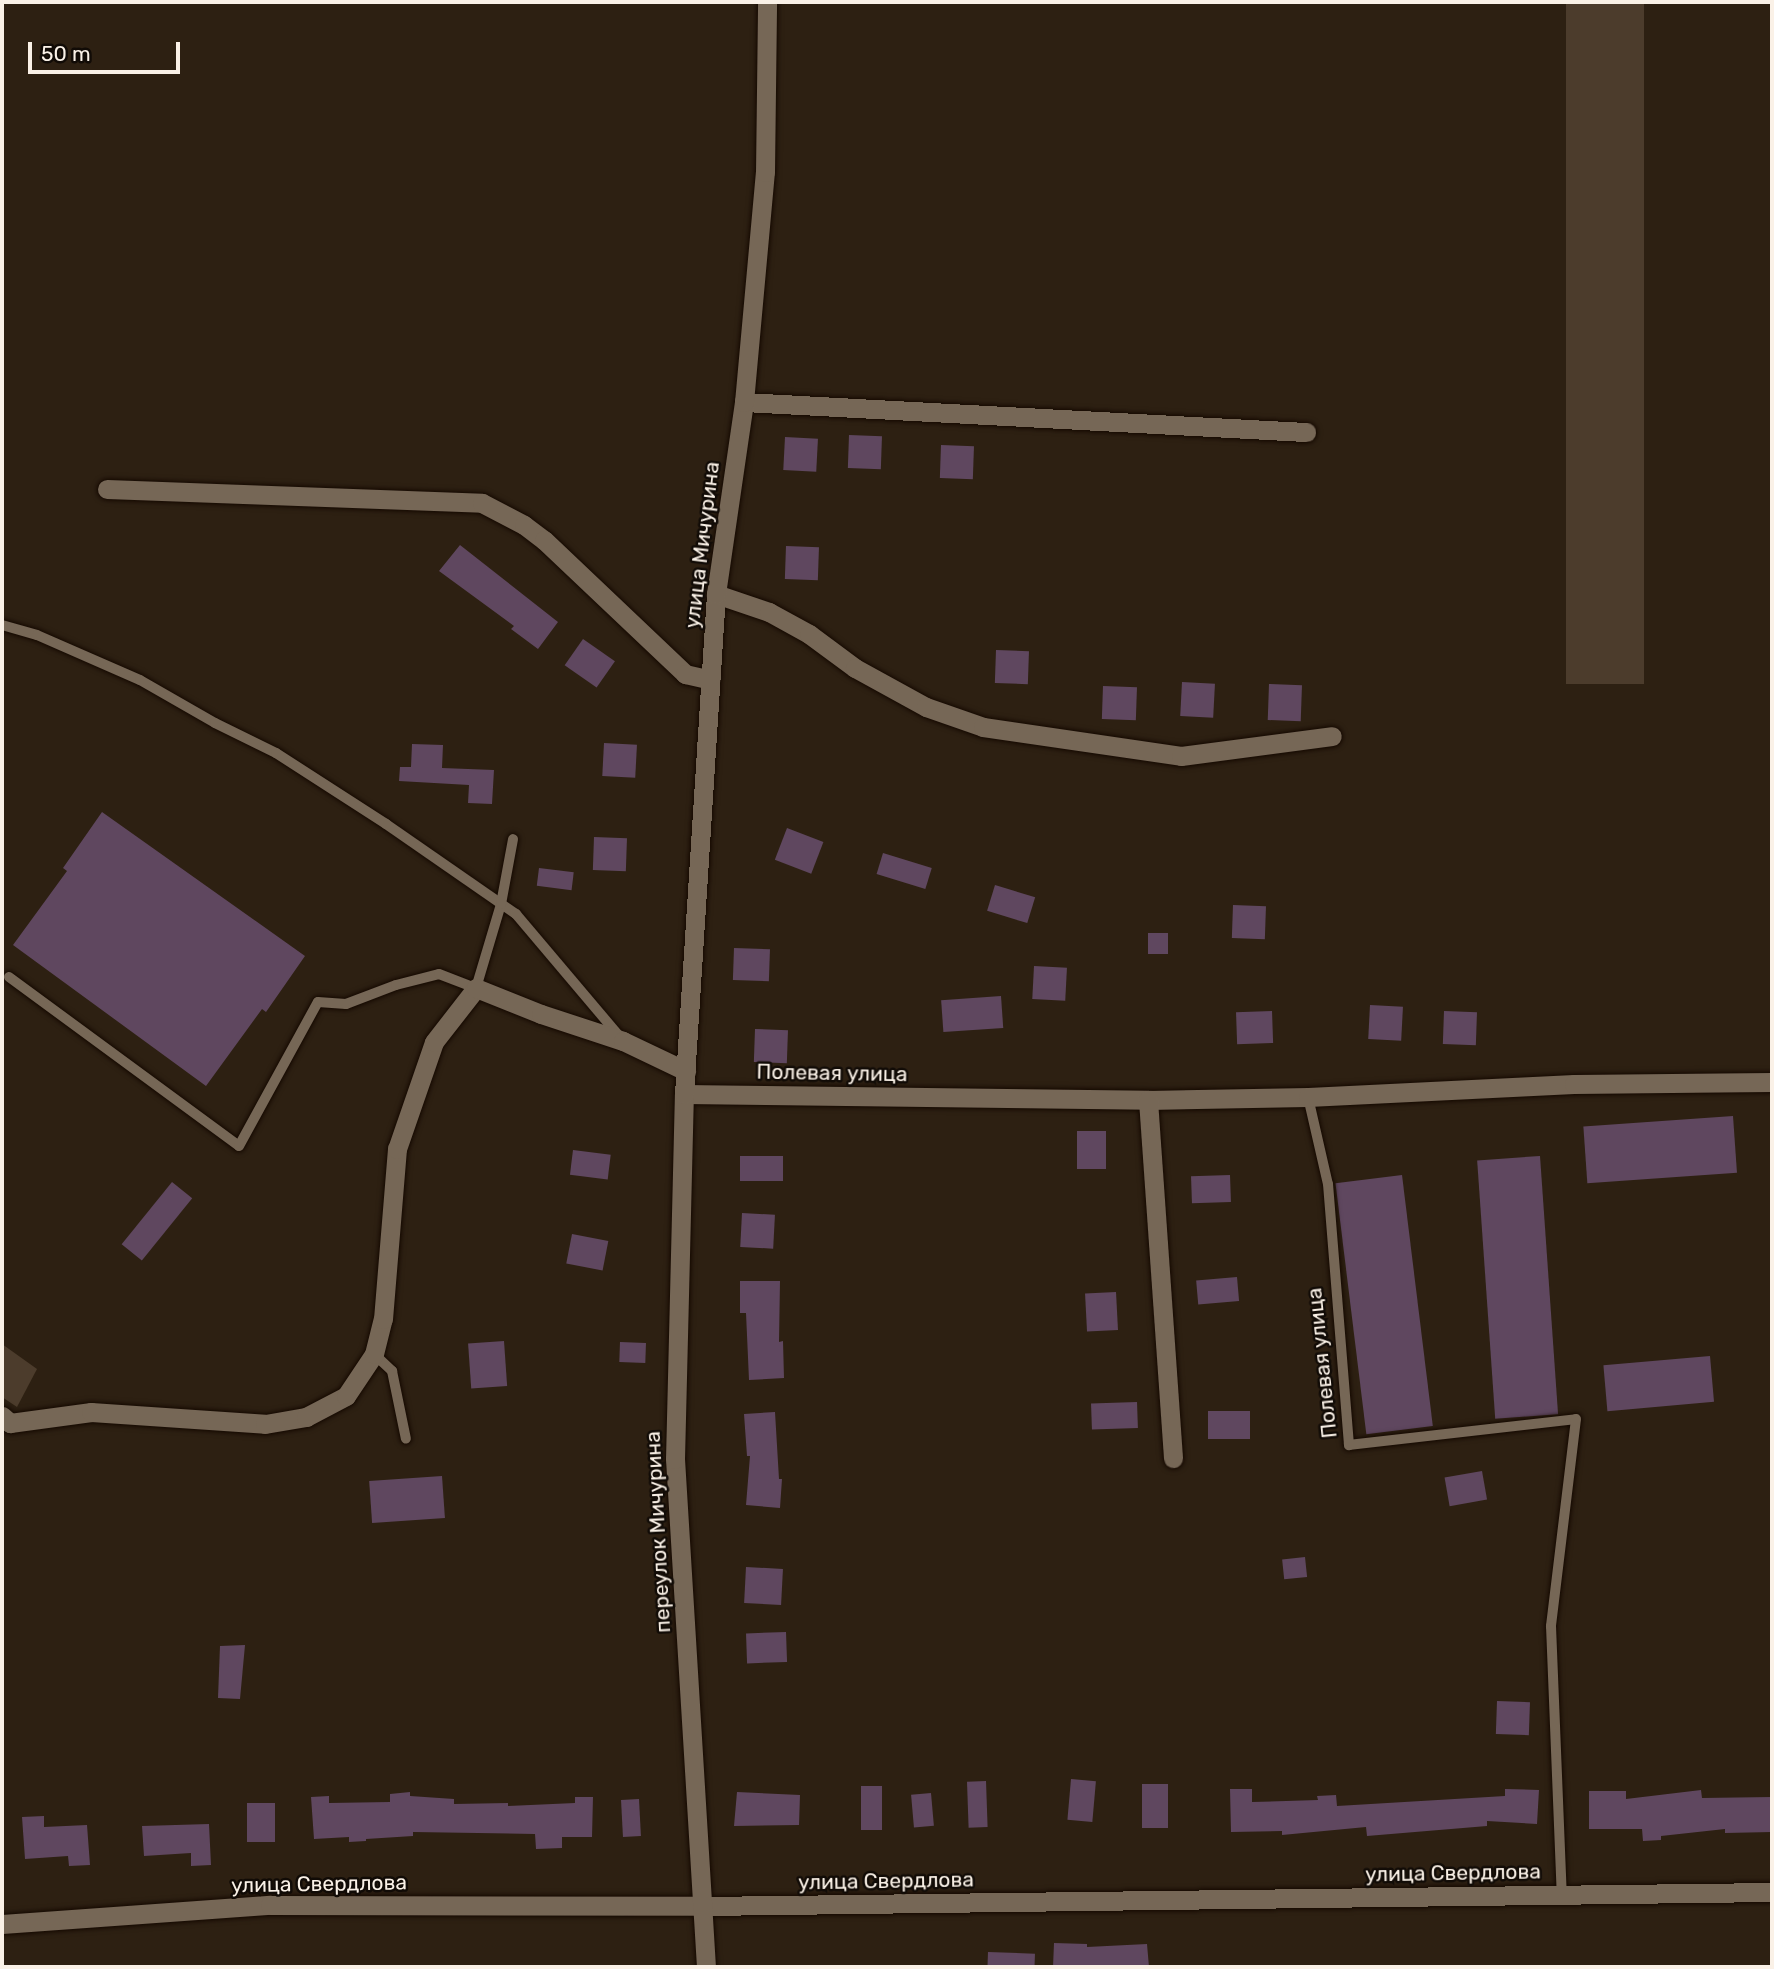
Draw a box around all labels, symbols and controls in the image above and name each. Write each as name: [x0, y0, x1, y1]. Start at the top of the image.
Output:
scale bar: [32, 28, 184, 72]
text: 50 m: [41, 41, 91, 66]
street label: улица Мичурина: [679, 460, 725, 630]
street label: Полевая улица: [756, 1059, 908, 1087]
street label: Полевая улица: [1302, 1287, 1342, 1439]
street label: переулок Мичурина: [640, 1431, 676, 1633]
street label: улица Свердлова: [1365, 1859, 1541, 1887]
street label: улица Свердлова: [798, 1867, 974, 1895]
street label: улица Свердлова: [231, 1870, 407, 1898]

